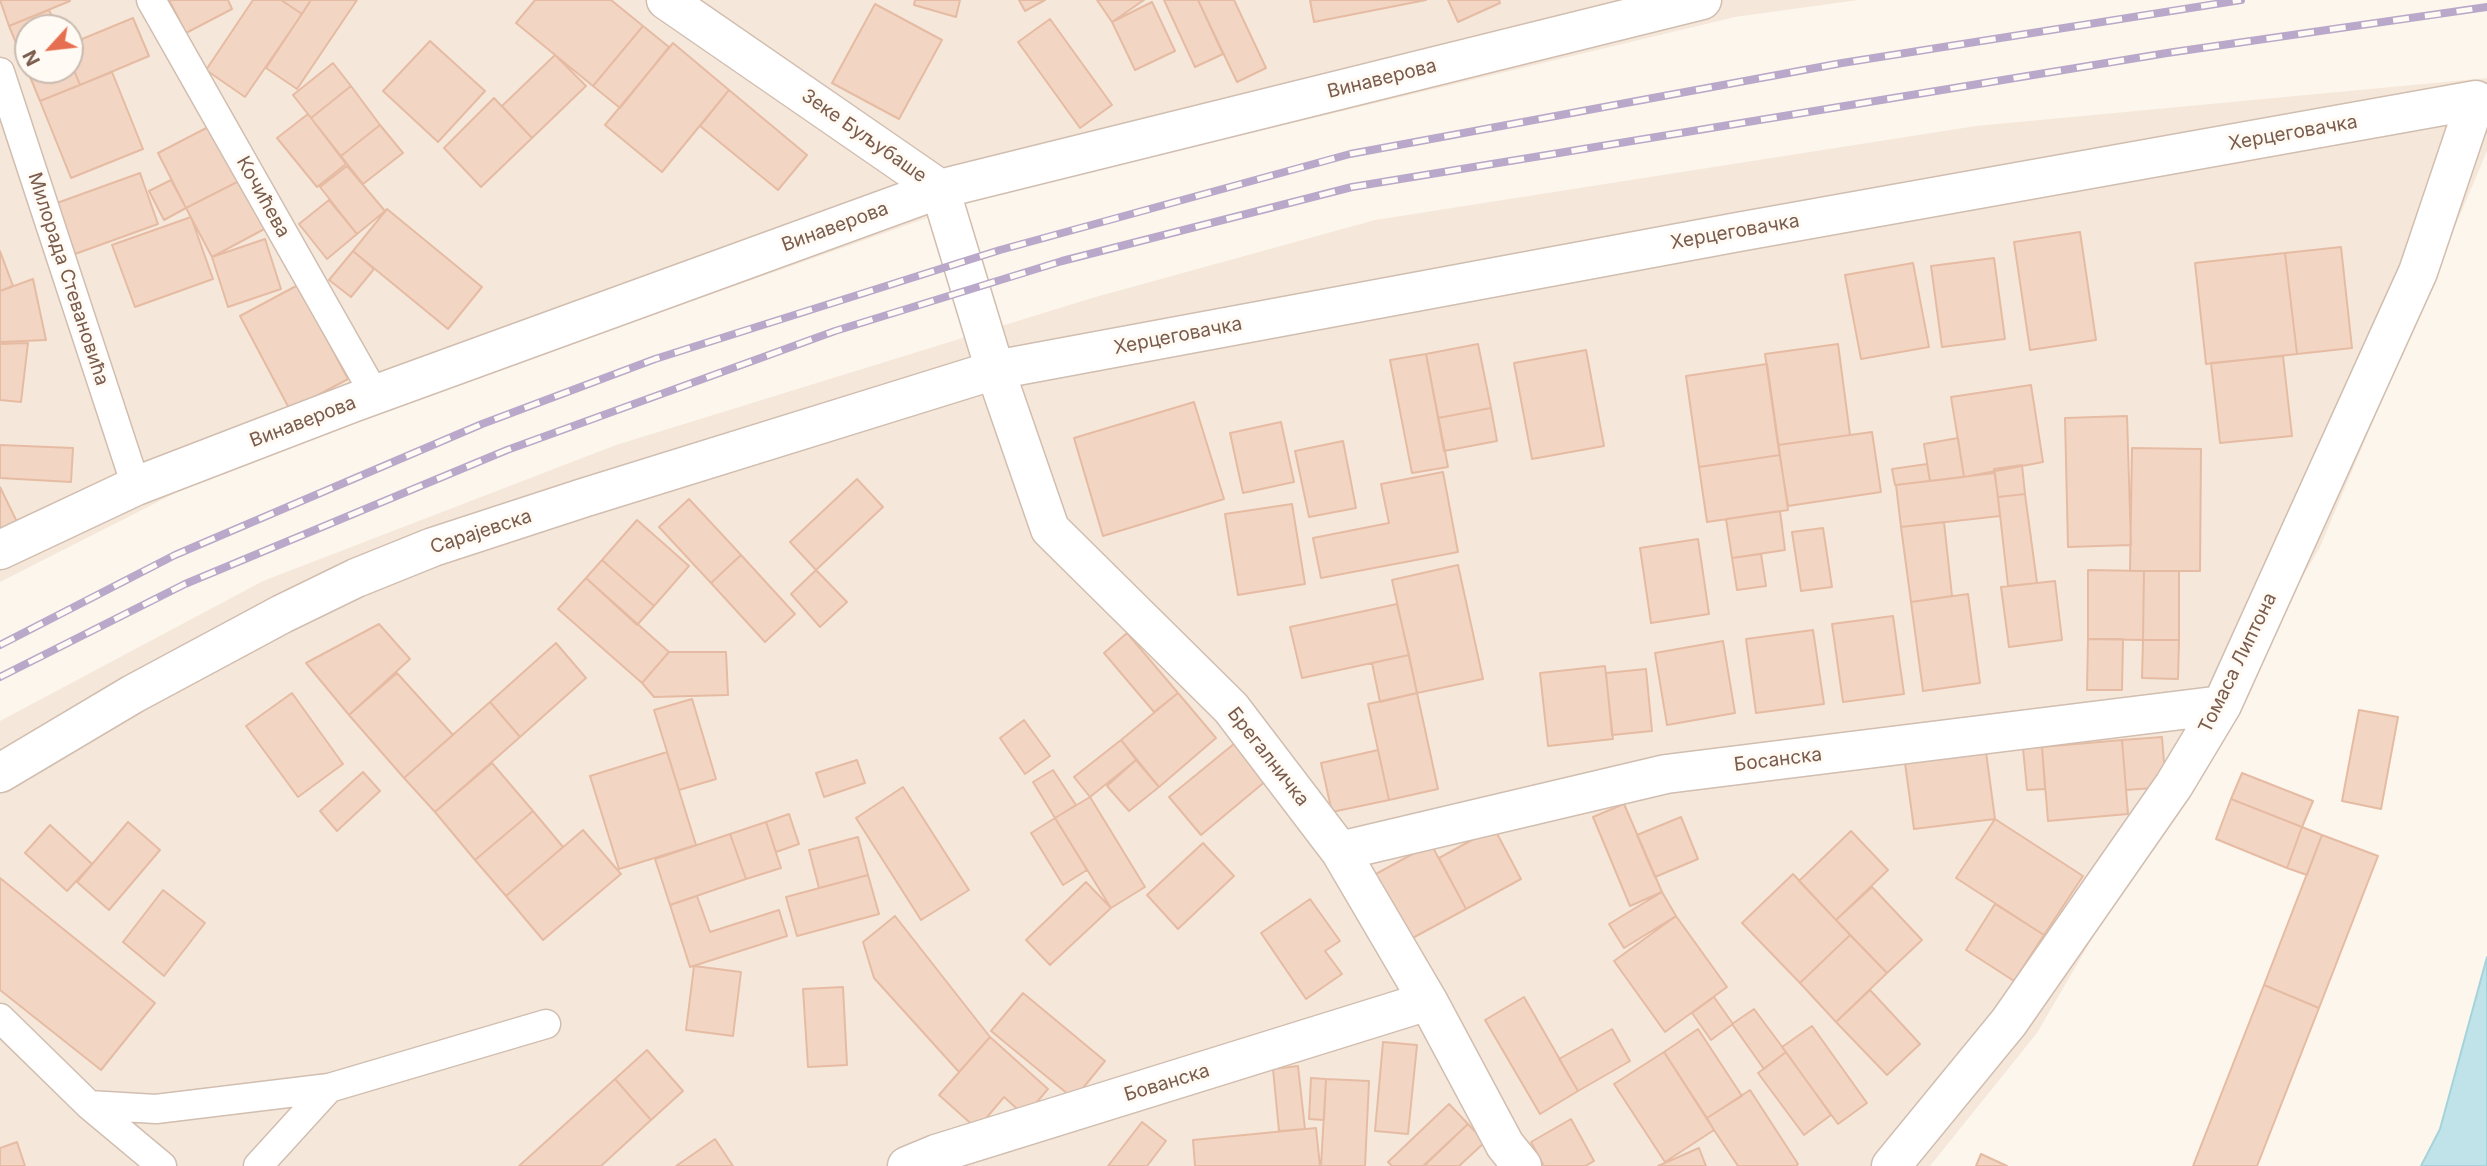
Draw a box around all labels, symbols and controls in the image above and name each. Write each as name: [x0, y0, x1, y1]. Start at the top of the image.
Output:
north arrow: [14, 14, 84, 84]
text: N: [18, 46, 45, 70]
street label: Винаверова: [1325, 54, 1439, 104]
street label: Зеке Буљубаше: [797, 84, 931, 188]
street label: Херцеговачка: [2227, 110, 2359, 156]
street label: Кочићева: [231, 152, 295, 242]
street label: Милорада Стевановића: [23, 170, 113, 388]
street label: Винаверова: [779, 197, 891, 257]
street label: Херцеговачка: [1669, 209, 1801, 255]
street label: Херцеговачка: [1112, 312, 1244, 360]
street label: Винаверова: [247, 391, 359, 453]
street label: Сарајевска: [427, 505, 535, 559]
street label: Томаса Липтона: [2194, 589, 2282, 737]
street label: Брегалничка: [1222, 703, 1314, 811]
street label: Босанска: [1733, 743, 1823, 777]
street label: Бованска: [1122, 1059, 1212, 1107]

